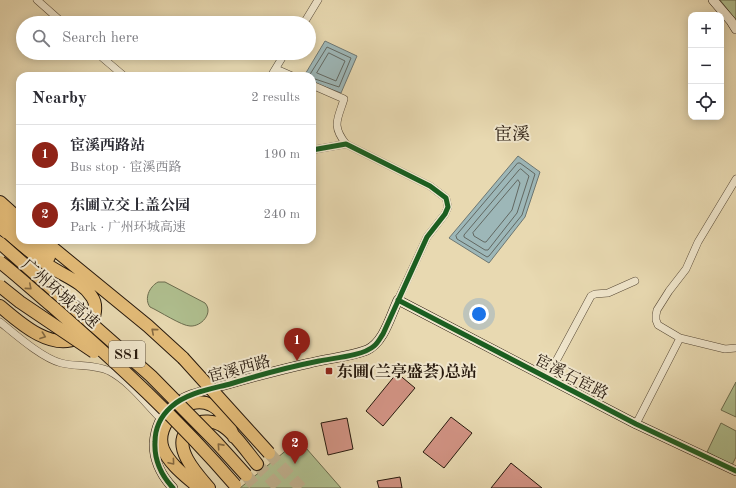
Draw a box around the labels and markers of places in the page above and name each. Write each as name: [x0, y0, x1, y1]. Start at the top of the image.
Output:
pin: 1: [284, 328, 310, 361]
place label: 东圃(兰亭盛荟)总站: [337, 363, 477, 381]
marker: 东圃(兰亭盛荟)总站: [324, 366, 334, 376]
pin: 2: [282, 431, 308, 464]

